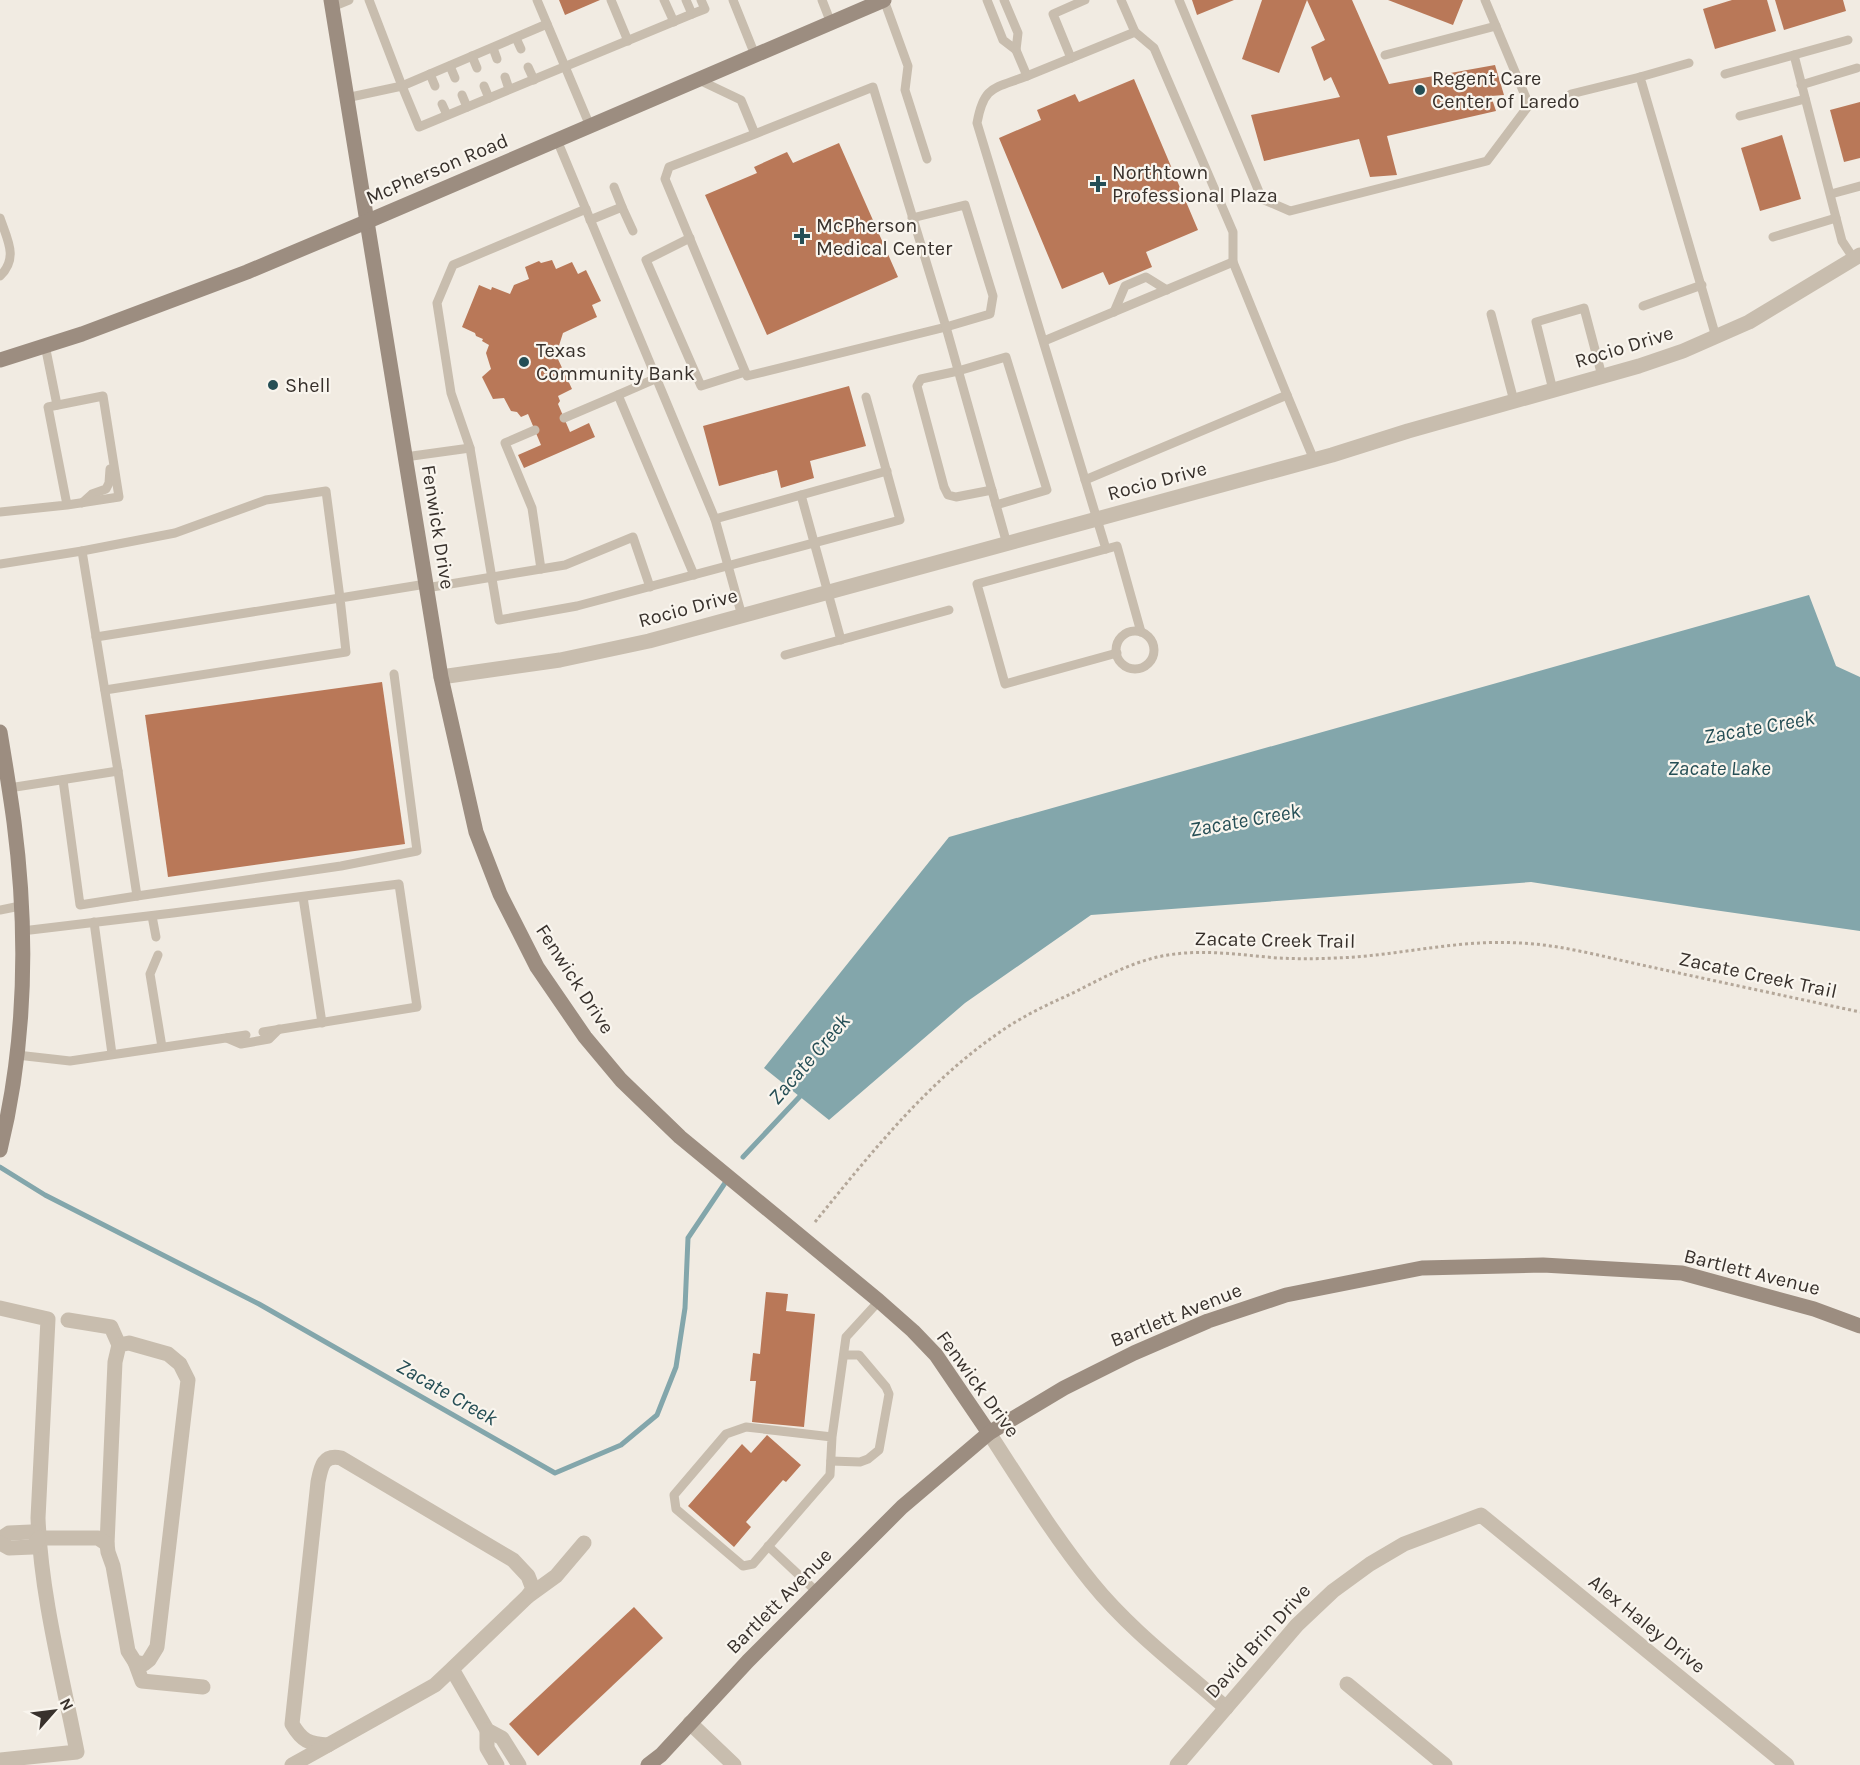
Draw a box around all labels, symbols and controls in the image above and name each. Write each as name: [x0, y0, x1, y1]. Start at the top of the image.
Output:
place label: Regent Care Center of Laredo: [1432, 67, 1580, 113]
marker: Regent Care Center of Laredo: [1413, 83, 1427, 97]
street label: McPherson Road: [362, 129, 512, 209]
place label: Northtown Professional Plaza: [1112, 161, 1278, 207]
marker: Northtown Professional Plaza: [1089, 175, 1107, 193]
place label: McPherson Medical Center: [816, 214, 953, 260]
marker: McPherson Medical Center: [793, 227, 811, 245]
street label: Rocio Drive: [1572, 321, 1676, 373]
place label: Texas Community Bank: [536, 339, 695, 385]
marker: Texas Community Bank: [517, 355, 531, 369]
place label: Shell: [285, 374, 331, 397]
marker: Shell: [266, 378, 280, 392]
street label: Rocio Drive: [1105, 457, 1209, 505]
street label: Fenwick Drive: [417, 463, 459, 591]
street label: Rocio Drive: [636, 584, 740, 632]
water label: Zacate Creek: [1702, 705, 1817, 749]
water label: Zacate Lake: [1667, 756, 1771, 780]
water label: Zacate Creek: [1188, 798, 1303, 842]
street label: Fenwick Drive: [531, 920, 619, 1038]
street label: Zacate Creek Trail: [1194, 927, 1356, 953]
street label: Zacate Creek Trail: [1677, 947, 1839, 1003]
water label: Zacate Creek: [763, 1008, 855, 1109]
street label: Bartlett Avenue: [1681, 1244, 1823, 1300]
street label: Bartlett Avenue: [1107, 1278, 1245, 1352]
street label: Fenwick Drive: [932, 1326, 1024, 1442]
water label: Zacate Creek: [392, 1354, 502, 1431]
street label: Bartlett Avenue: [721, 1543, 837, 1659]
street label: Alex Haley Drive: [1584, 1570, 1710, 1678]
street label: David Brin Drive: [1201, 1579, 1315, 1703]
north arrow: [24, 1681, 84, 1741]
text: N: [56, 1695, 78, 1714]

